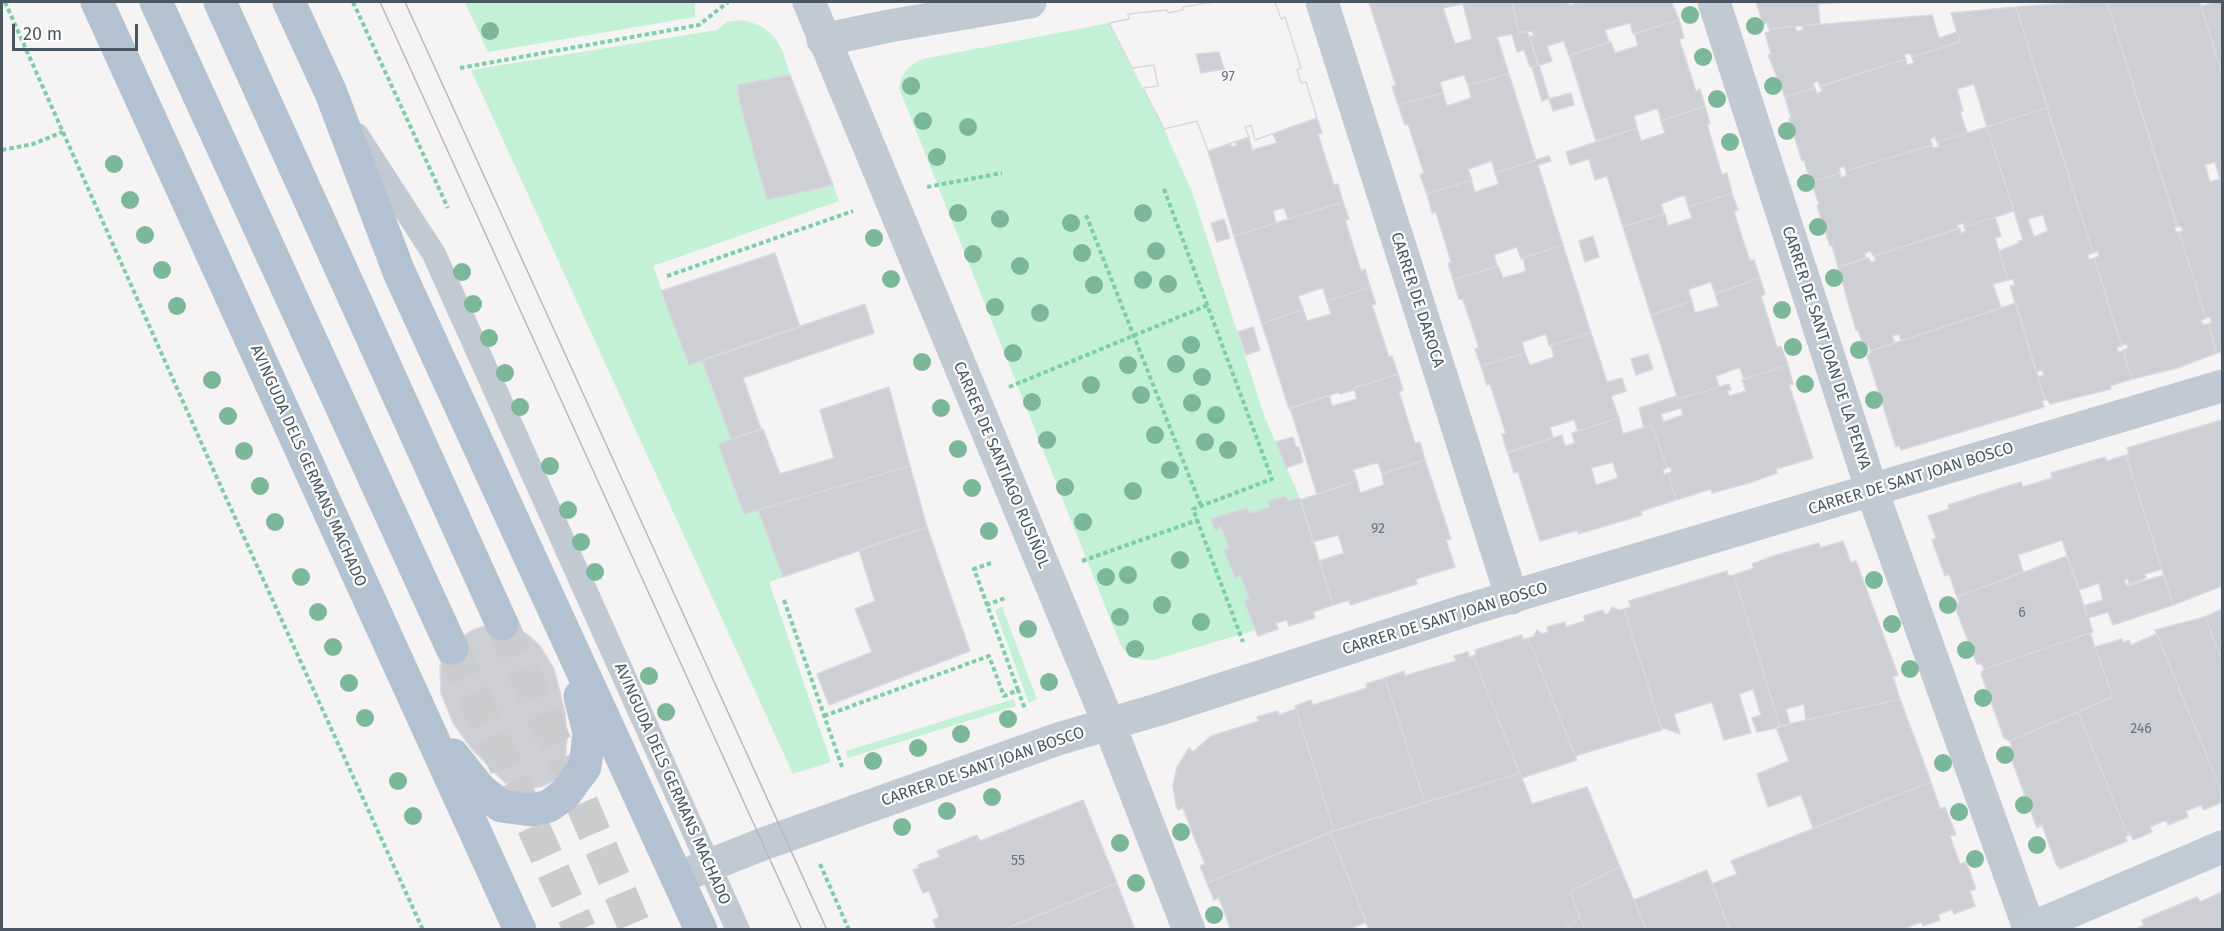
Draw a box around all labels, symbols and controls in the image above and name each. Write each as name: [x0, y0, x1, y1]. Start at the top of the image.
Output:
scale bar: [15, 12, 141, 50]
text: 20 m: [23, 23, 62, 45]
house number: 97: [1221, 69, 1235, 85]
street label: CARRER DE SANT JOAN DE LA PENYA: [1777, 224, 1875, 472]
street label: CARRER DE DAROCA: [1386, 230, 1448, 370]
street label: AVINGUDA DELS GERMANS MACHADO: [246, 342, 370, 590]
street label: CARRER DE SANTIAGO RUSIÑOL: [949, 359, 1053, 571]
street label: CARRER DE SANT JOAN BOSCO: [1806, 439, 2016, 519]
house number: 92: [1371, 521, 1385, 537]
street label: CARRER DE SANT JOAN BOSCO: [1340, 579, 1550, 659]
house number: 6: [2018, 605, 2026, 621]
street label: AVINGUDA DELS GERMANS MACHADO: [610, 660, 734, 908]
house number: 246: [2130, 721, 2152, 737]
street label: CARRER DE SANT JOAN BOSCO: [879, 723, 1087, 811]
house number: 55: [1011, 853, 1025, 869]

